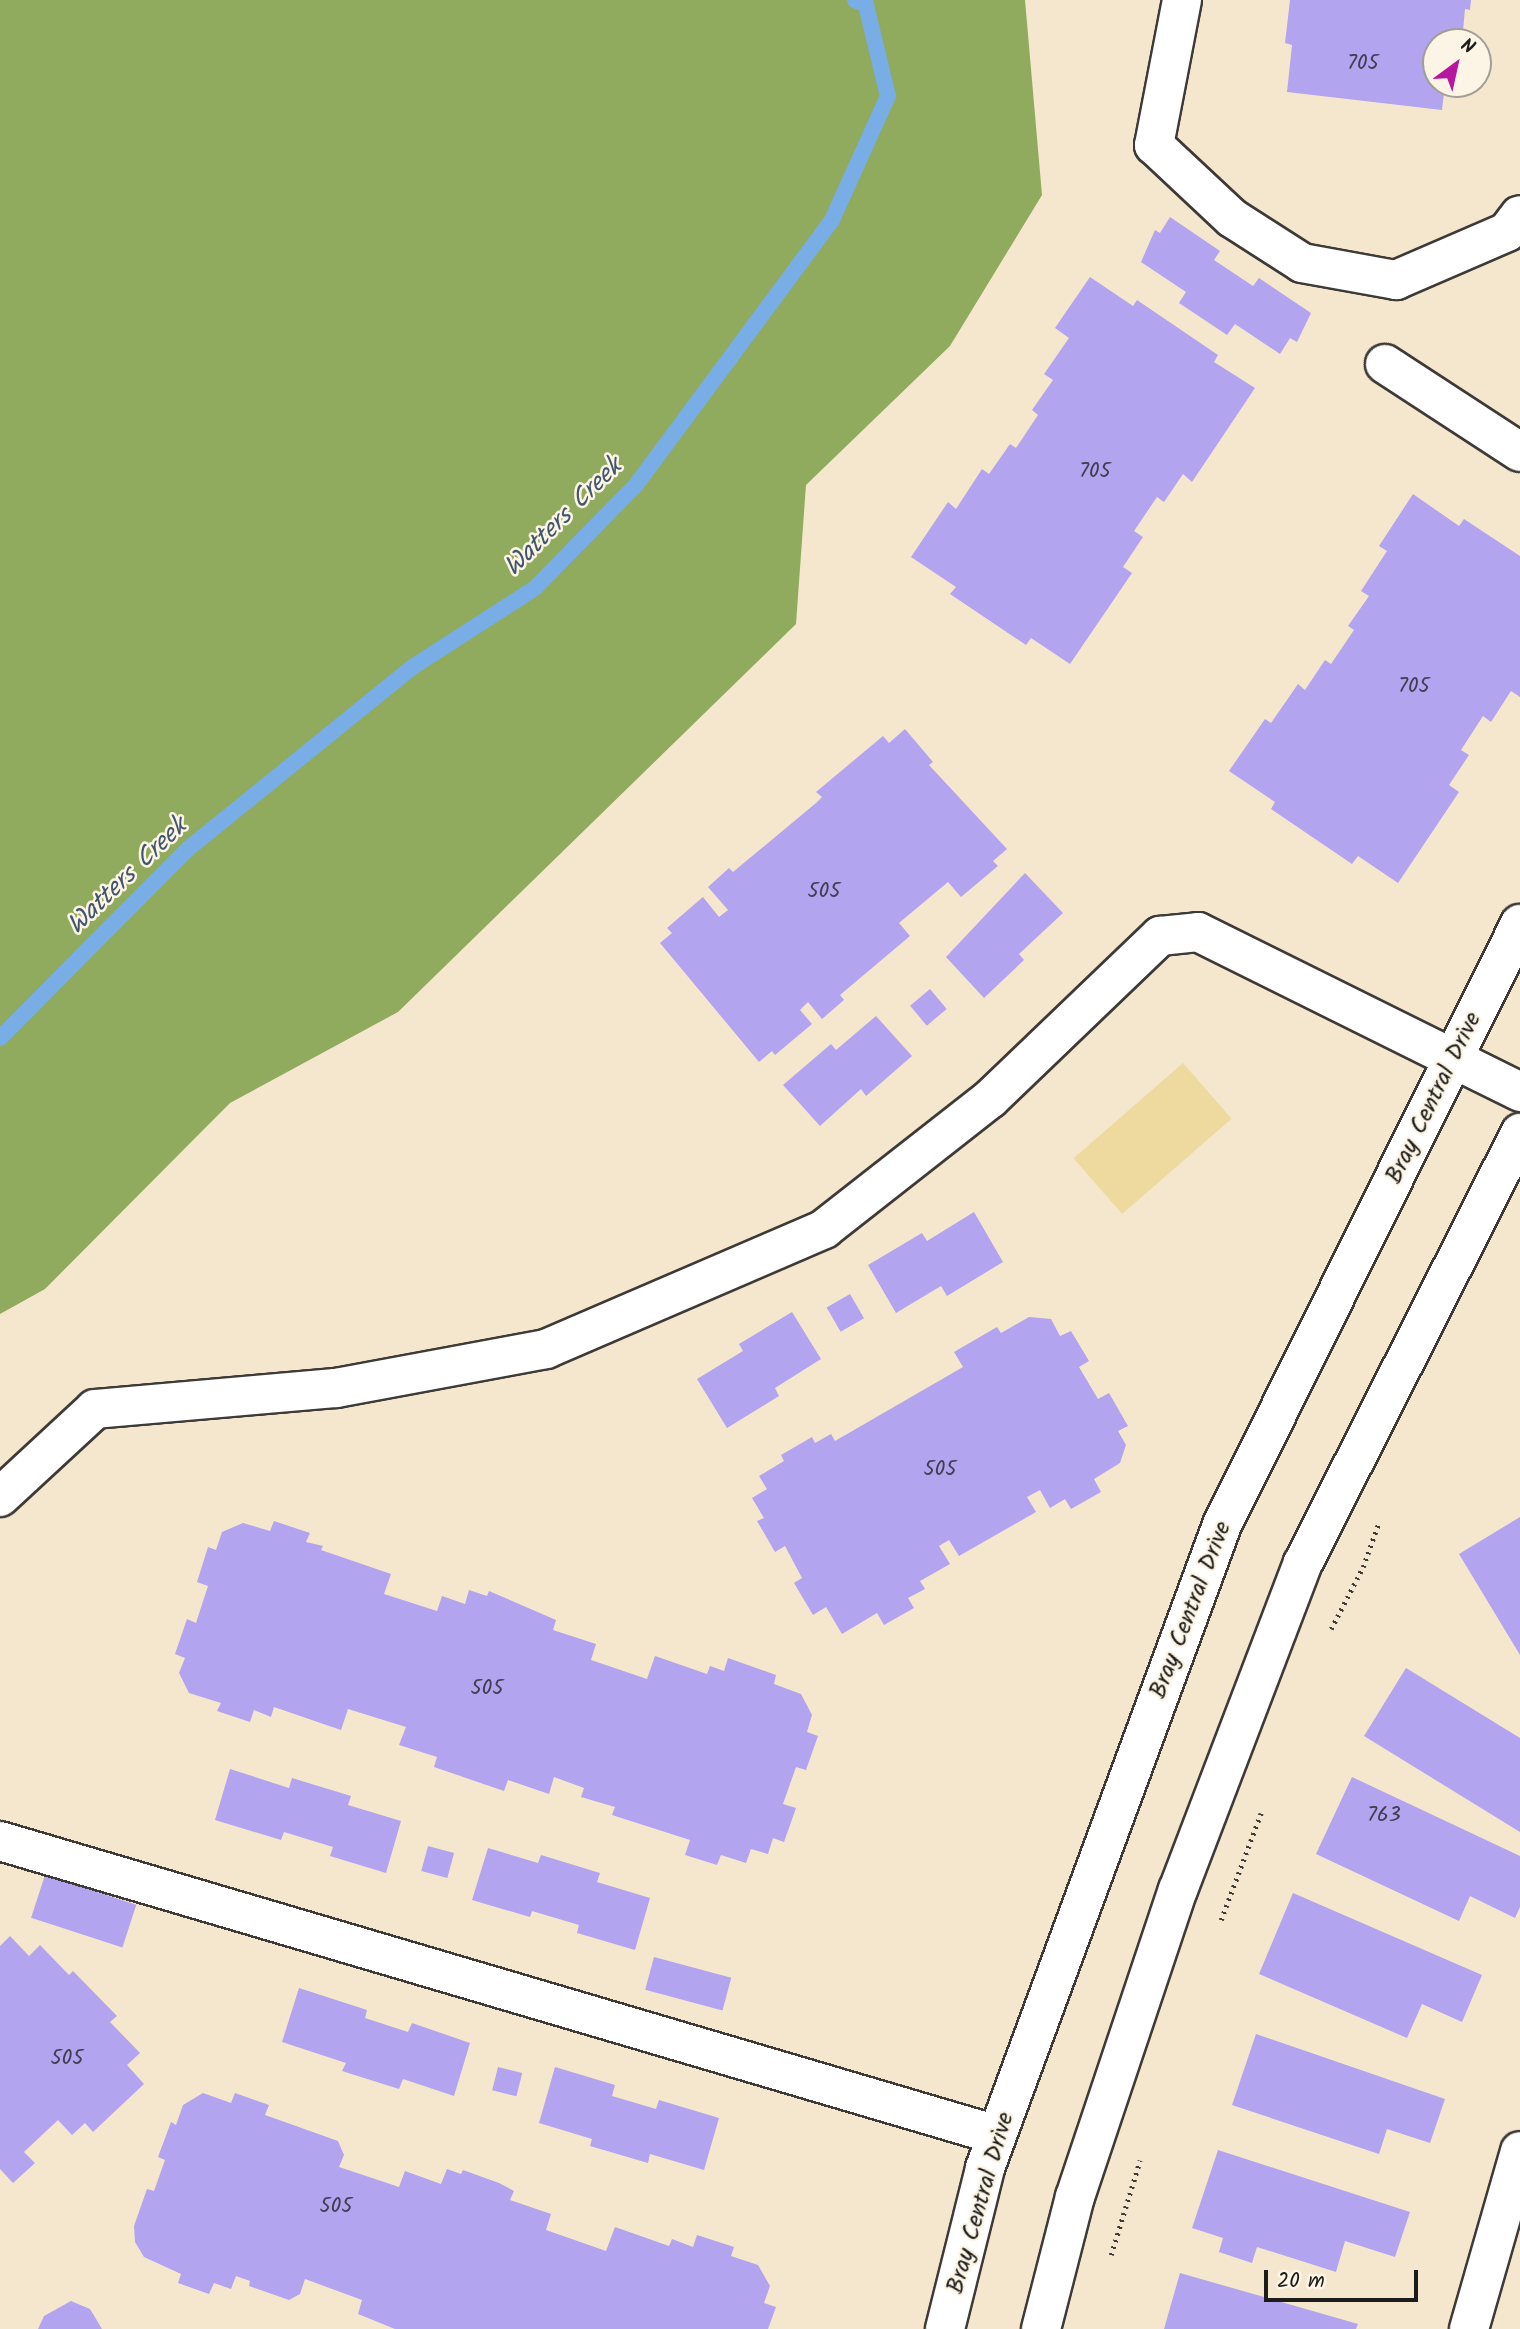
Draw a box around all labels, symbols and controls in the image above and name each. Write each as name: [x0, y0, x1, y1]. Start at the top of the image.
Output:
north arrow: [1422, 28, 1492, 98]
text: N: [1454, 31, 1481, 63]
house number: 705: [1347, 51, 1379, 77]
water label: Watters Creek: [498, 452, 630, 584]
house number: 705: [1079, 459, 1111, 485]
house number: 705: [1398, 674, 1430, 700]
water label: Watters Creek: [62, 812, 194, 942]
house number: 505: [807, 879, 841, 905]
street label: Bray Central Drive: [1380, 1007, 1488, 1189]
house number: 505: [923, 1457, 957, 1483]
street label: Bray Central Drive: [1144, 1517, 1238, 1703]
house number: 505: [470, 1676, 504, 1702]
house number: 763: [1367, 1803, 1401, 1829]
house number: 505: [50, 2046, 84, 2072]
street label: Bray Central Drive: [941, 2109, 1021, 2297]
house number: 505: [319, 2194, 353, 2220]
scale bar: [1268, 2256, 1422, 2300]
text: 20 m: [1277, 2265, 1325, 2298]

